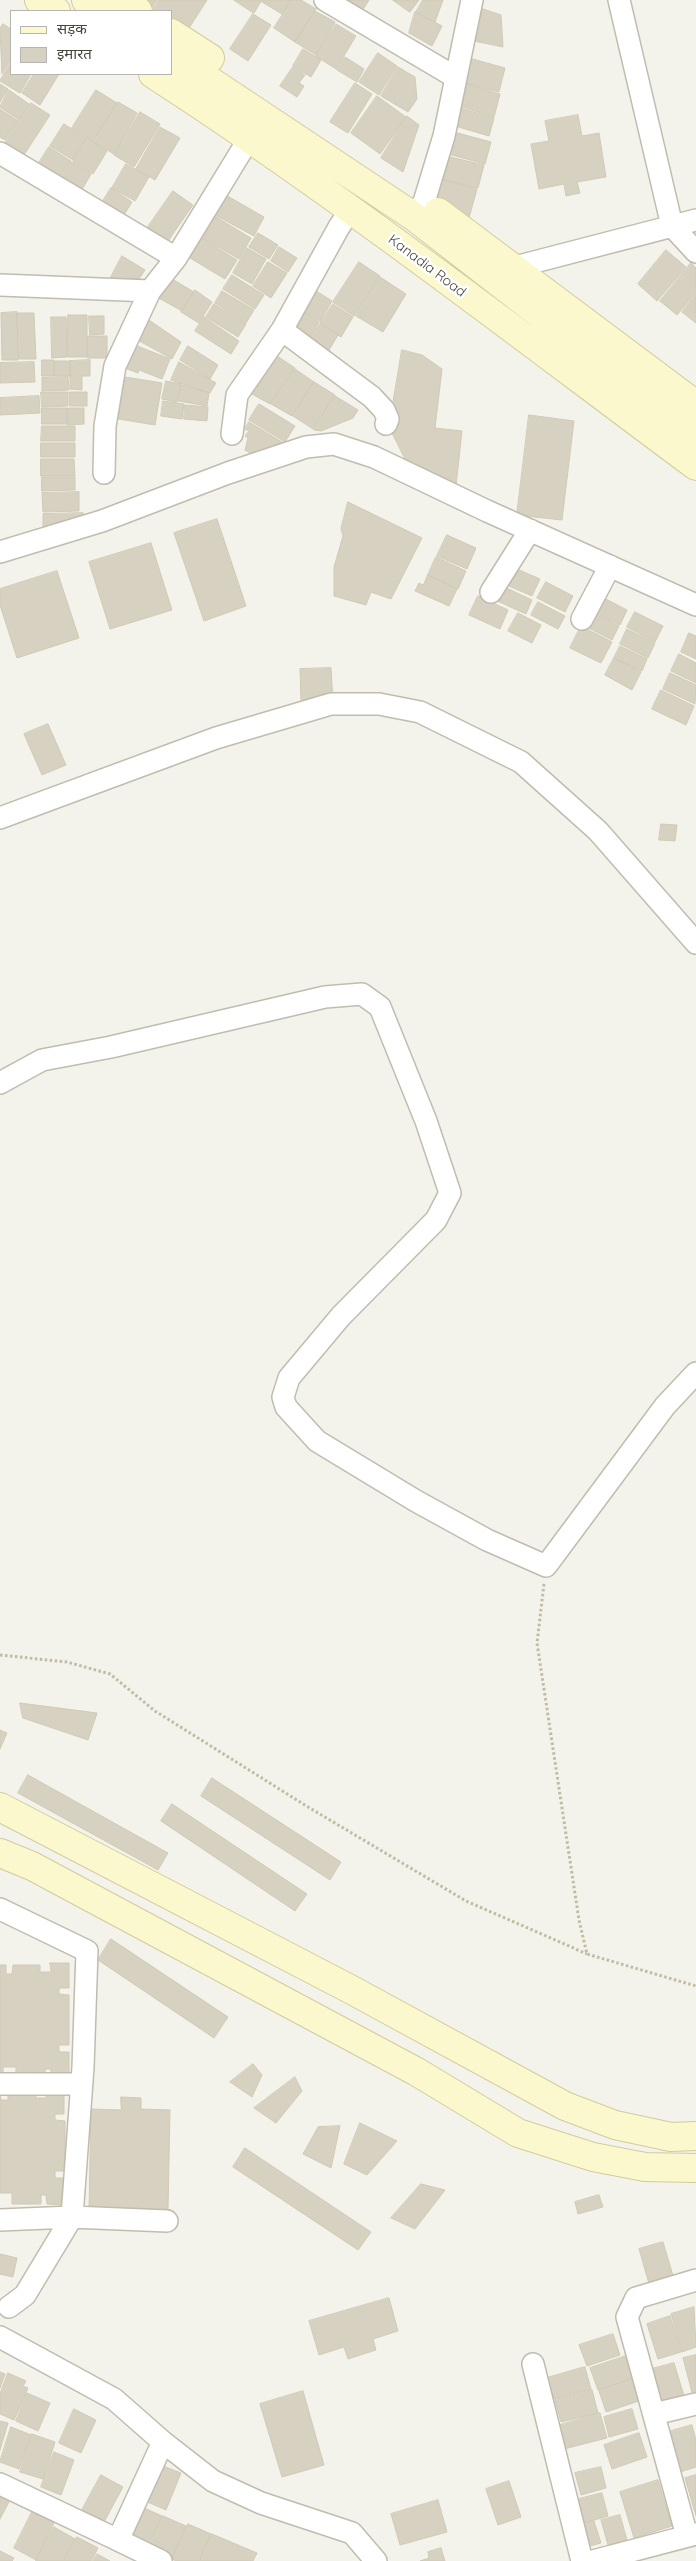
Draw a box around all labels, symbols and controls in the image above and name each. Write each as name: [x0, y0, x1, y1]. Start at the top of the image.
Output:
legend: [10, 10, 172, 75]
text: सड़क: [57, 19, 87, 38]
text: इमारत: [57, 44, 92, 63]
street label: Kanadia Road: [385, 231, 469, 301]

